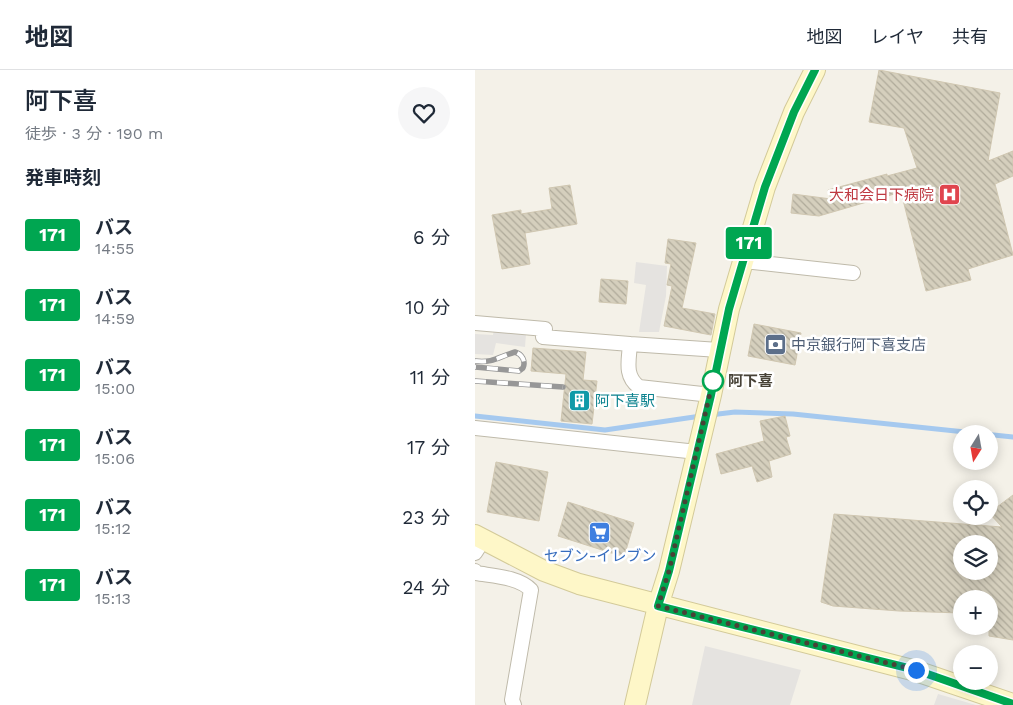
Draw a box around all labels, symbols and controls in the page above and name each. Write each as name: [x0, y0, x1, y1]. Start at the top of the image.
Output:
text: 地図: [25, 23, 73, 51]
text: 地図: [807, 26, 843, 47]
text: レイヤ: [871, 26, 924, 47]
text: 共有: [952, 26, 988, 47]
text: 阿下喜: [25, 87, 97, 115]
button: heart: [398, 87, 450, 139]
text: 徒歩 · 3 分 · 190 m: [25, 124, 163, 143]
text: 発車時刻: [25, 166, 101, 189]
hospital icon: 大和会日下病院: [938, 183, 962, 207]
place label: 大和会日下病院: [829, 186, 934, 204]
text: バス: [95, 216, 133, 239]
text: 171: [39, 224, 66, 245]
text: 6 分: [413, 226, 450, 249]
line badge: 171: [720, 227, 778, 259]
text: 171: [736, 232, 762, 253]
text: 14:55: [95, 239, 134, 258]
text: バス: [95, 286, 133, 309]
text: 171: [39, 294, 66, 315]
text: 10 分: [405, 296, 450, 319]
text: 14:59: [95, 309, 135, 328]
bank icon: 中京銀行阿下喜支店: [763, 333, 787, 357]
place label: 中京銀行阿下喜支店: [791, 336, 926, 354]
text: バス: [95, 356, 133, 379]
text: 171: [39, 364, 66, 385]
text: 11 分: [410, 366, 450, 389]
marker: 阿下喜: [702, 370, 724, 392]
place label: 阿下喜: [728, 372, 773, 390]
text: 15:00: [95, 379, 135, 398]
building icon: 阿下喜駅: [567, 389, 591, 413]
place label: 阿下喜駅: [595, 392, 655, 410]
north arrow: [953, 425, 997, 470]
map controls: [953, 425, 998, 690]
text: バス: [95, 426, 133, 449]
text: 171: [39, 434, 66, 455]
text: 17 分: [407, 436, 450, 459]
text: 15:06: [95, 449, 135, 468]
button: locate: [953, 480, 998, 525]
text: バス: [95, 496, 133, 519]
text: 171: [39, 504, 66, 525]
text: 23 分: [402, 506, 450, 529]
text: 15:12: [95, 519, 131, 538]
supermarket icon: セブン-イレブン: [588, 521, 612, 545]
button: layers: [953, 535, 998, 580]
place label: セブン-イレブン: [544, 547, 656, 565]
text: バス: [95, 566, 133, 589]
text: 171: [39, 574, 66, 595]
text: 24 分: [402, 576, 450, 599]
text: 15:13: [95, 589, 131, 608]
button: +: [953, 590, 998, 635]
button: −: [953, 645, 998, 690]
your location: [904, 658, 929, 683]

